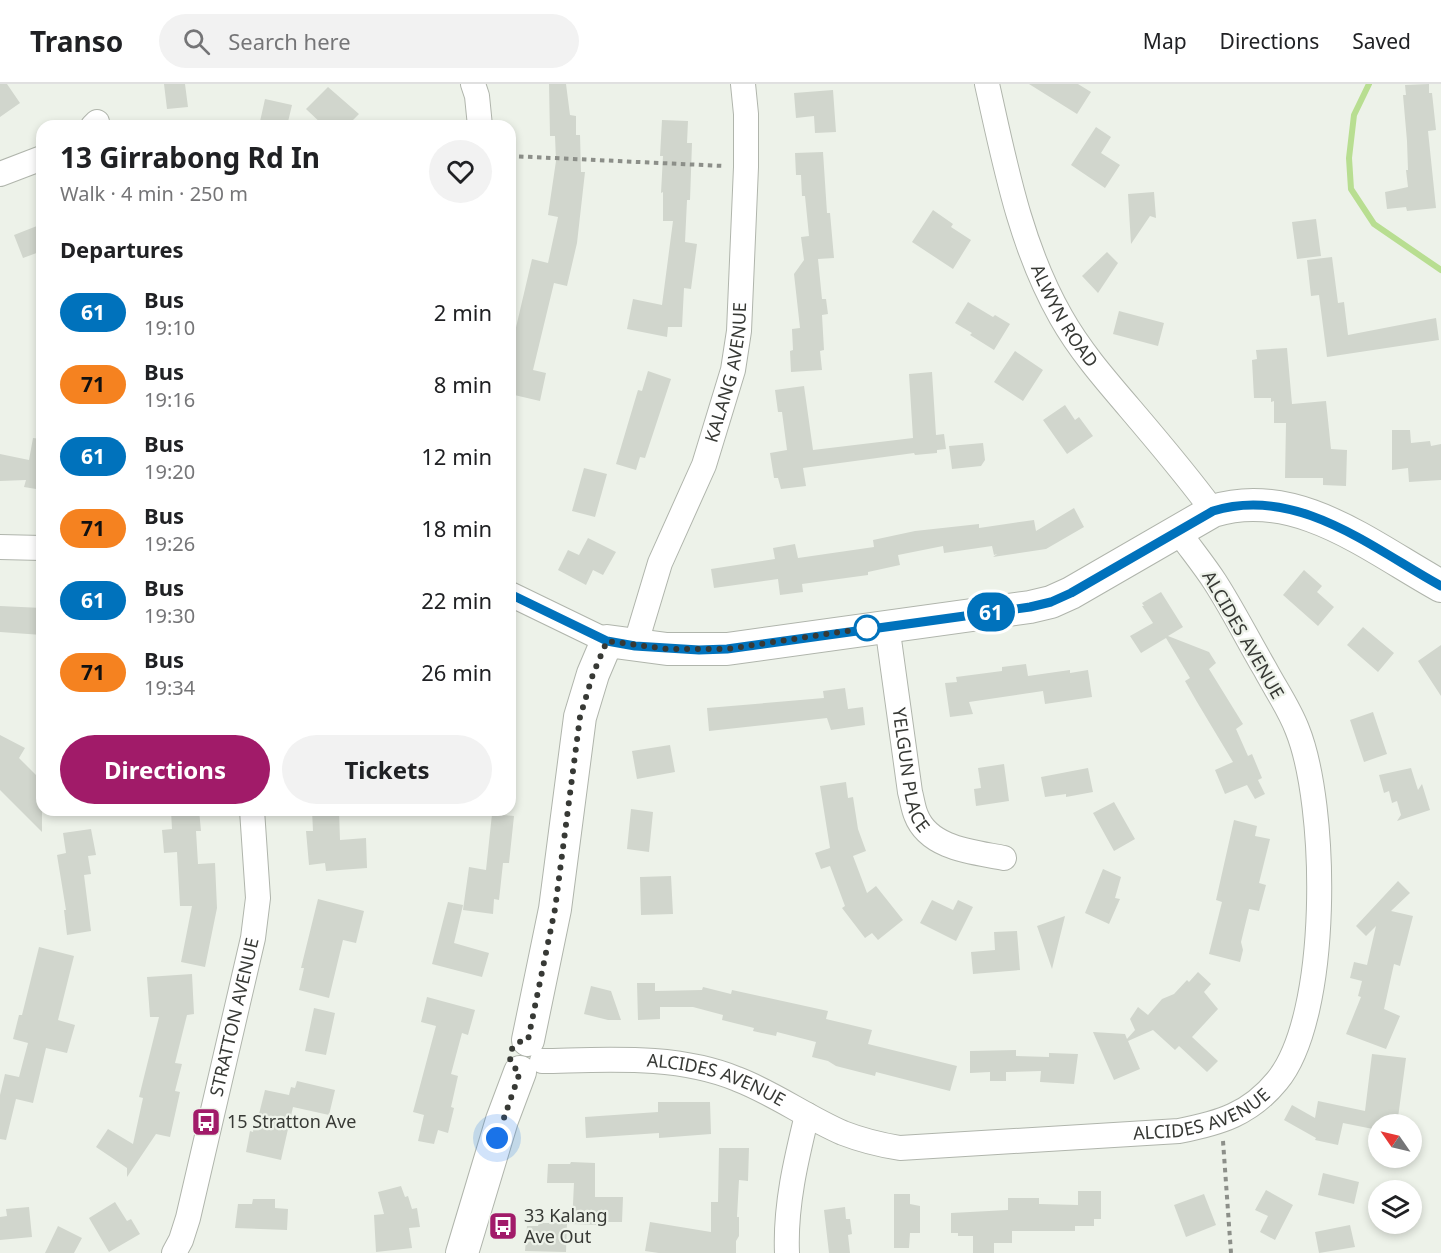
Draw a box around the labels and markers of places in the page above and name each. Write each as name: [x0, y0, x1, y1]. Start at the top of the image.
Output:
unlabelled marker: [854, 615, 880, 641]
bus stop icon: 15 Stratton Ave: [190, 1106, 222, 1138]
place label: 15 Stratton Ave: [227, 1109, 356, 1133]
place label: 33 Kalang Ave Out: [524, 1203, 607, 1248]
bus stop icon: 33 Kalang Ave Out: [487, 1210, 519, 1242]

